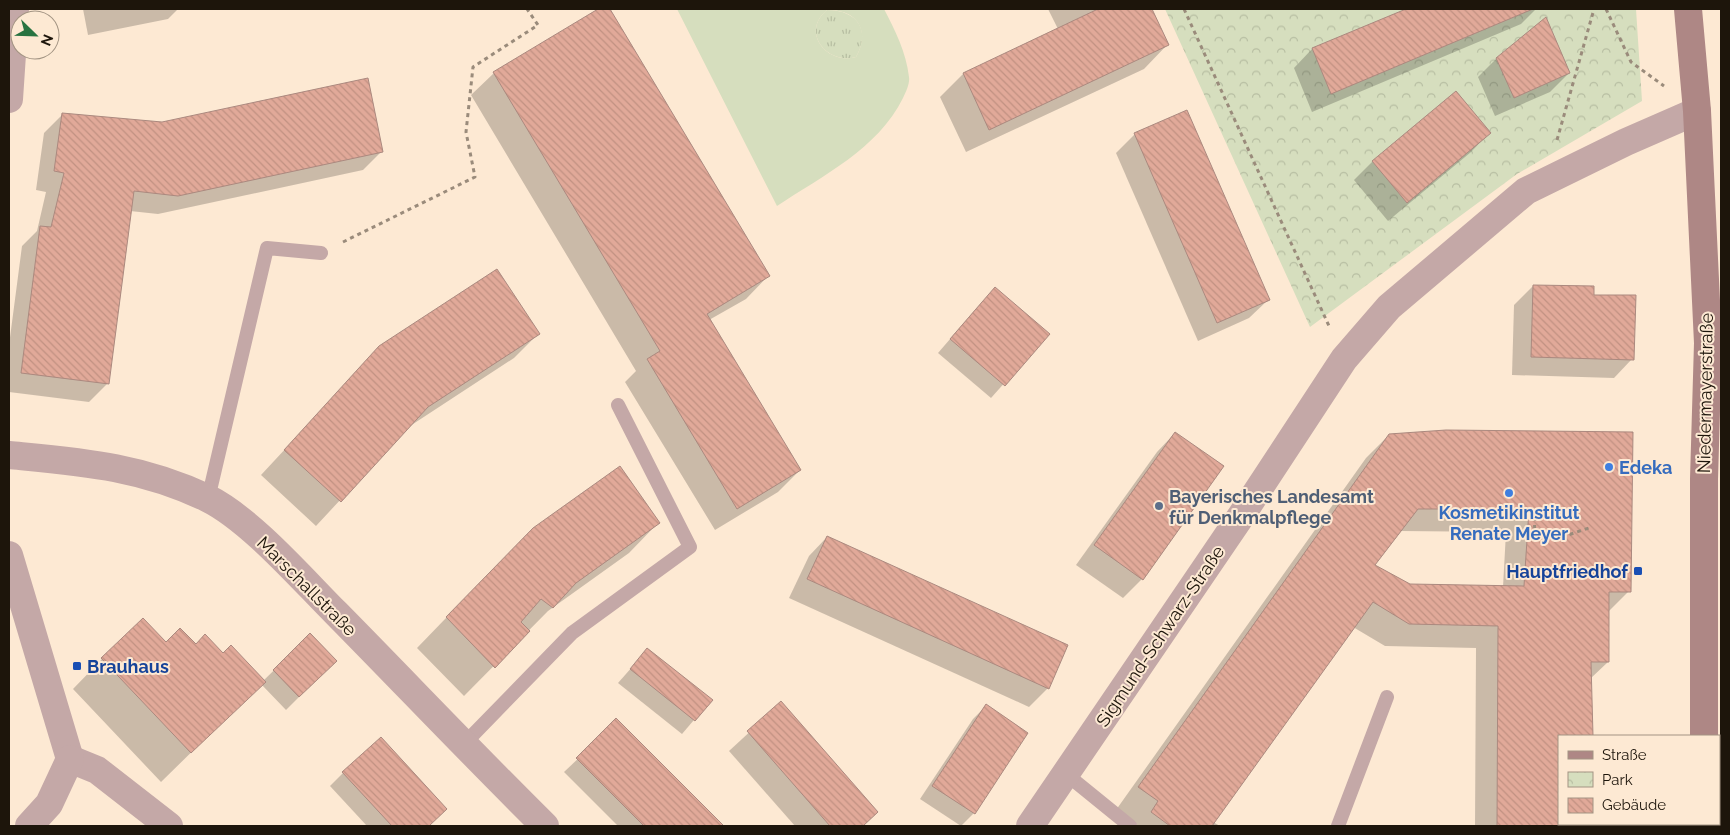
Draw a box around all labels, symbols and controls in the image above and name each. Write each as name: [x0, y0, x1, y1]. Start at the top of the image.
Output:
north arrow: [10, 10, 60, 60]
text: N: [38, 32, 56, 48]
street label: Niedermayerstraße: [1693, 312, 1717, 473]
place label: Edeka: [1619, 457, 1672, 478]
marker: Edeka: [1603, 461, 1615, 473]
place label: Bayerisches Landesamt für Denkmalpflege: [1169, 486, 1374, 528]
marker: Kosmetikinstitut Renate Meyer: [1503, 487, 1515, 499]
marker: Bayerisches Landesamt für Denkmalpflege: [1153, 500, 1165, 512]
place label: Kosmetikinstitut Renate Meyer: [1439, 502, 1580, 544]
street label: Marschallstraße: [253, 532, 361, 640]
street label: Sigmund-Schwarz-Straße: [1092, 541, 1229, 730]
place label: Hauptfriedhof: [1506, 561, 1629, 582]
marker: Hauptfriedhof: [1632, 565, 1644, 577]
place label: Brauhaus: [87, 656, 169, 677]
marker: Brauhaus: [71, 660, 83, 672]
legend: [1558, 735, 1720, 825]
text: Straße: [1602, 746, 1647, 764]
text: Park: [1602, 771, 1633, 789]
text: Gebäude: [1602, 796, 1666, 814]

